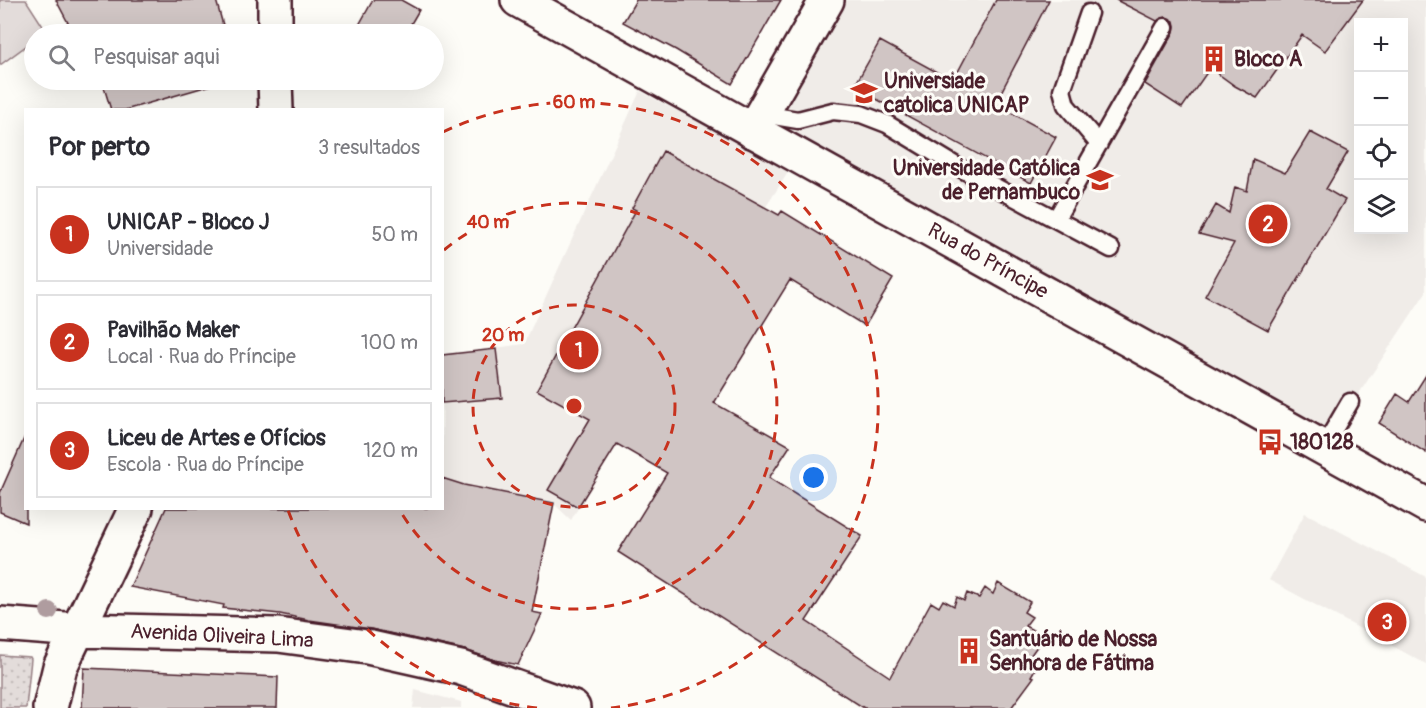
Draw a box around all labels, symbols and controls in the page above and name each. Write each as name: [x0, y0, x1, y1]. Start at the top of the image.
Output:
map controls: [1354, 18, 1408, 234]
button: +: [1354, 18, 1408, 72]
search box: [24, 24, 444, 90]
icon: search: [45, 41, 78, 74]
text: Pesquisar aqui: [93, 43, 219, 71]
building icon: Bloco A: [1199, 44, 1229, 74]
place label: Bloco A: [1234, 46, 1303, 73]
place label: Universiade catolica UNICAP: [883, 68, 1030, 119]
button: −: [1354, 72, 1408, 126]
school or university icon: Universiade catolica UNICAP: [849, 78, 879, 108]
text: 60 m: [553, 91, 595, 114]
button: locate: [1354, 126, 1408, 180]
text: Por perto: [48, 131, 150, 163]
text: 3 resultados: [318, 135, 420, 160]
place label: Universidade Católica de Pernambuco: [893, 155, 1081, 206]
school or university icon: Universidade Católica de Pernambuco: [1085, 165, 1115, 195]
button: layers: [1354, 180, 1408, 234]
pin: 2: [1248, 202, 1288, 246]
text: UNICAP - Bloco J: [107, 208, 269, 236]
text: 40 m: [467, 211, 509, 234]
street label: Rua do Príncipe: [923, 217, 1054, 306]
text: 1: [66, 222, 73, 247]
text: 50 m: [371, 222, 418, 247]
text: Universidade: [107, 236, 213, 261]
text: Pavilhão Maker: [107, 316, 240, 344]
text: 20 m: [482, 324, 524, 347]
pin: 1: [560, 328, 598, 372]
text: 2: [64, 330, 75, 355]
text: 100 m: [361, 330, 418, 355]
text: Local · Rua do Príncipe: [107, 344, 296, 369]
centre of rings: [564, 396, 584, 416]
text: Liceu de Artes e Ofícios: [107, 424, 326, 452]
bus stop icon: 180128: [1255, 427, 1285, 457]
place label: 180128: [1290, 429, 1354, 456]
text: 3: [64, 438, 75, 463]
text: 120 m: [363, 438, 418, 463]
text: Escola · Rua do Príncipe: [107, 452, 304, 477]
your location: [799, 463, 828, 492]
pin: 3: [1368, 600, 1406, 644]
street label: Avenida Oliveira Lima: [130, 618, 314, 654]
place label: Santuário de Nossa Senhora de Fátima: [989, 626, 1158, 677]
building icon: Santuário de Nossa Senhora de Fátima: [954, 636, 984, 666]

